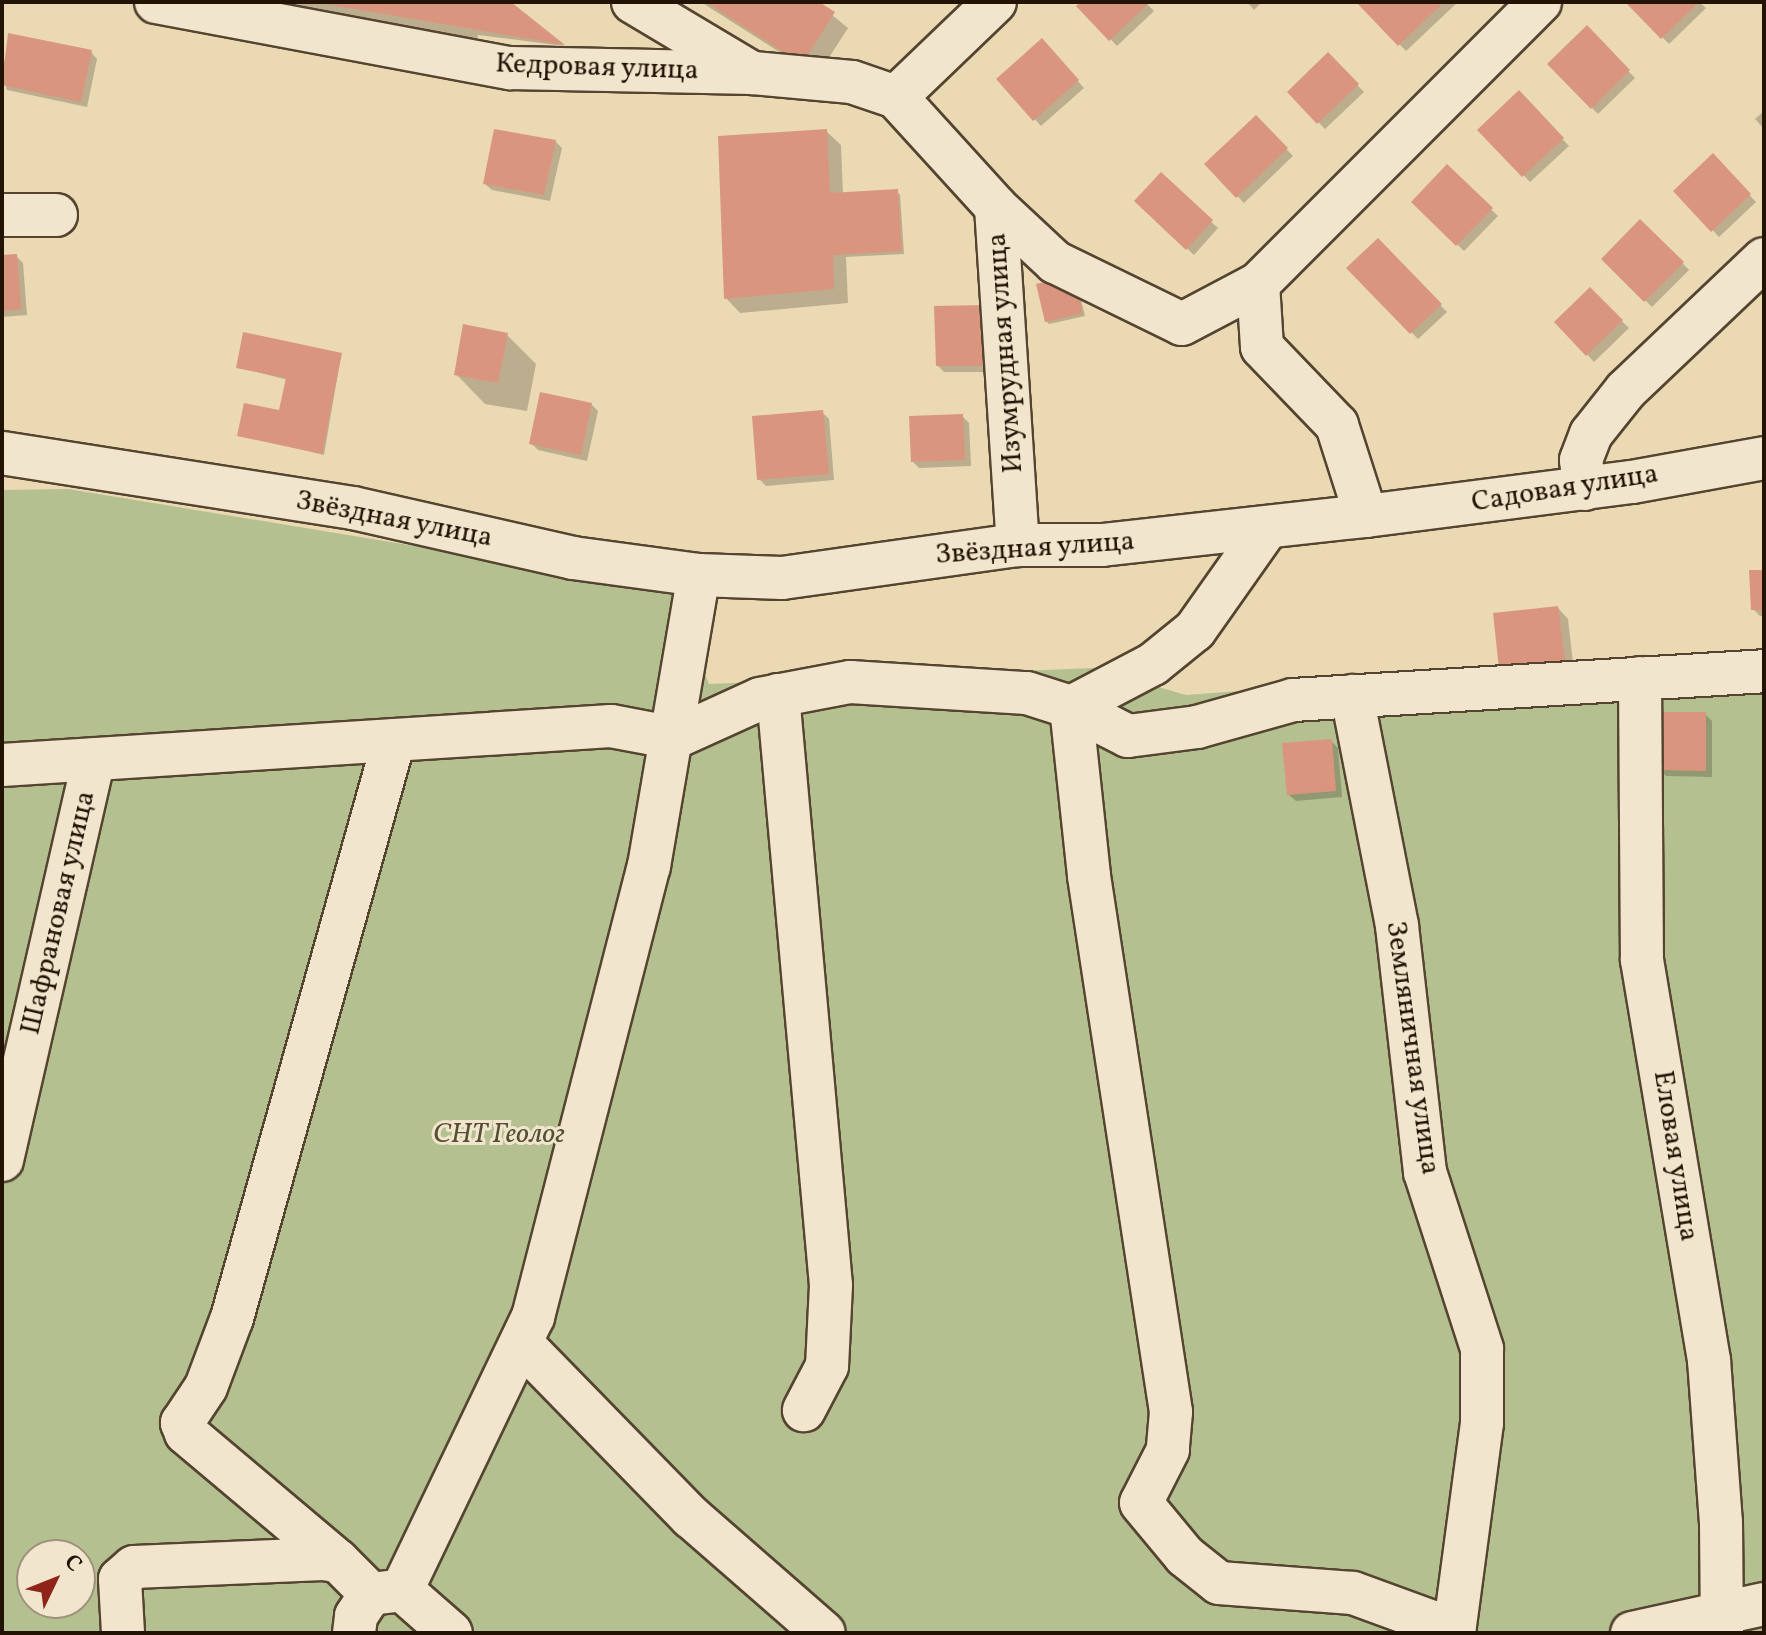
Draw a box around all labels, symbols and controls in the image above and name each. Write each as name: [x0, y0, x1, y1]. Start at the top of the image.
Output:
street label: Кедровая улица: [494, 48, 700, 88]
street label: Изумрудная улица: [981, 231, 1031, 475]
street label: Садовая улица: [1469, 458, 1661, 520]
street label: Звёздная улица: [292, 484, 496, 556]
street label: Звёздная улица: [934, 525, 1136, 573]
street label: Шафрановая улица: [15, 787, 103, 1039]
street label: Земляничная улица: [1378, 919, 1446, 1177]
street label: Еловая улица: [1645, 1068, 1705, 1244]
park label: СНТ Геолог: [433, 1118, 565, 1152]
north arrow: [16, 1539, 96, 1619]
text: С: [56, 1548, 89, 1579]

